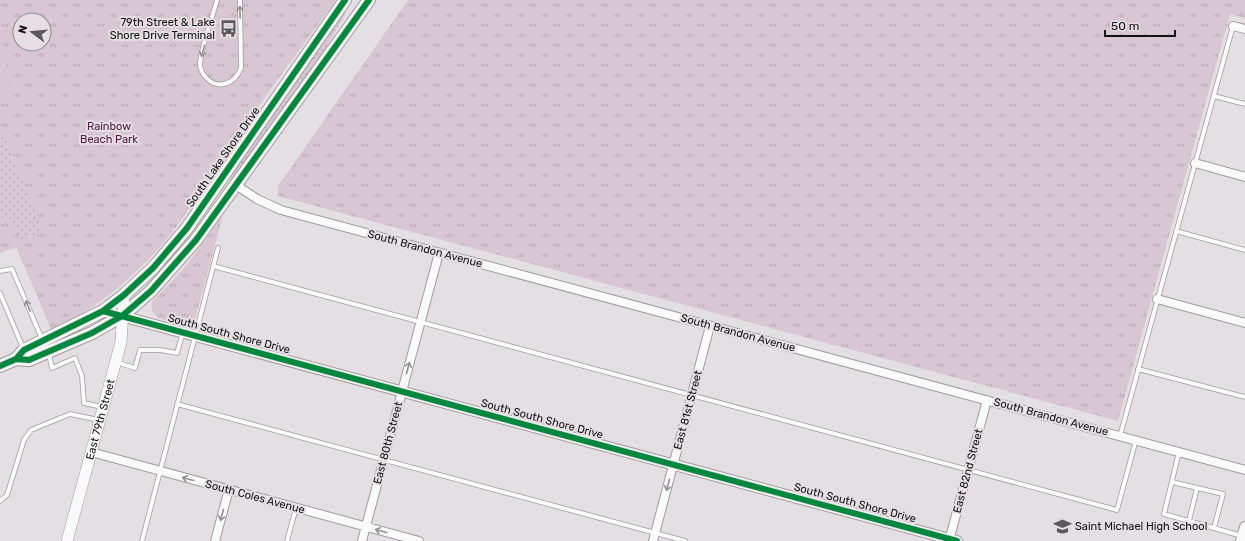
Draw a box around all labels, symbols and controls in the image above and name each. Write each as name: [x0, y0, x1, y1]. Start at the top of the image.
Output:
one-way arrow: [237, 6, 244, 19]
north arrow: [12, 12, 52, 52]
scale bar: [1105, 12, 1175, 38]
place label: 79th Street & Lake Shore Drive Terminal: [110, 16, 215, 42]
bus stop icon: 79th Street & Lake Shore Drive Terminal: [218, 18, 238, 38]
text: 50 m: [1111, 19, 1139, 33]
text: N: [16, 24, 30, 35]
one-way arrow: [199, 44, 206, 57]
street label: South Lake Shore Drive: [183, 104, 263, 210]
park label: Rainbow Beach Park: [80, 120, 138, 146]
street label: South Brandon Avenue: [366, 227, 484, 271]
one-way arrow: [23, 300, 31, 312]
street label: South South Shore Drive: [166, 311, 292, 357]
street label: South Brandon Avenue: [679, 311, 797, 355]
one-way arrow: [405, 362, 412, 375]
street label: East 81st Street: [671, 368, 705, 451]
street label: East 79th Street: [83, 377, 117, 461]
street label: South Brandon Avenue: [992, 395, 1110, 439]
street label: South South Shore Drive: [479, 396, 605, 442]
street label: East 80th Street: [371, 400, 405, 486]
street label: East 82nd Street: [951, 427, 986, 514]
one-way arrow: [182, 474, 195, 482]
street label: South Coles Avenue: [204, 477, 306, 517]
one-way arrow: [664, 479, 671, 492]
street label: South South Shore Drive: [792, 480, 918, 526]
one-way arrow: [217, 508, 225, 521]
school or university icon: Saint Michael High School: [1052, 516, 1072, 536]
place label: Saint Michael High School: [1075, 520, 1207, 533]
one-way arrow: [375, 527, 388, 534]

